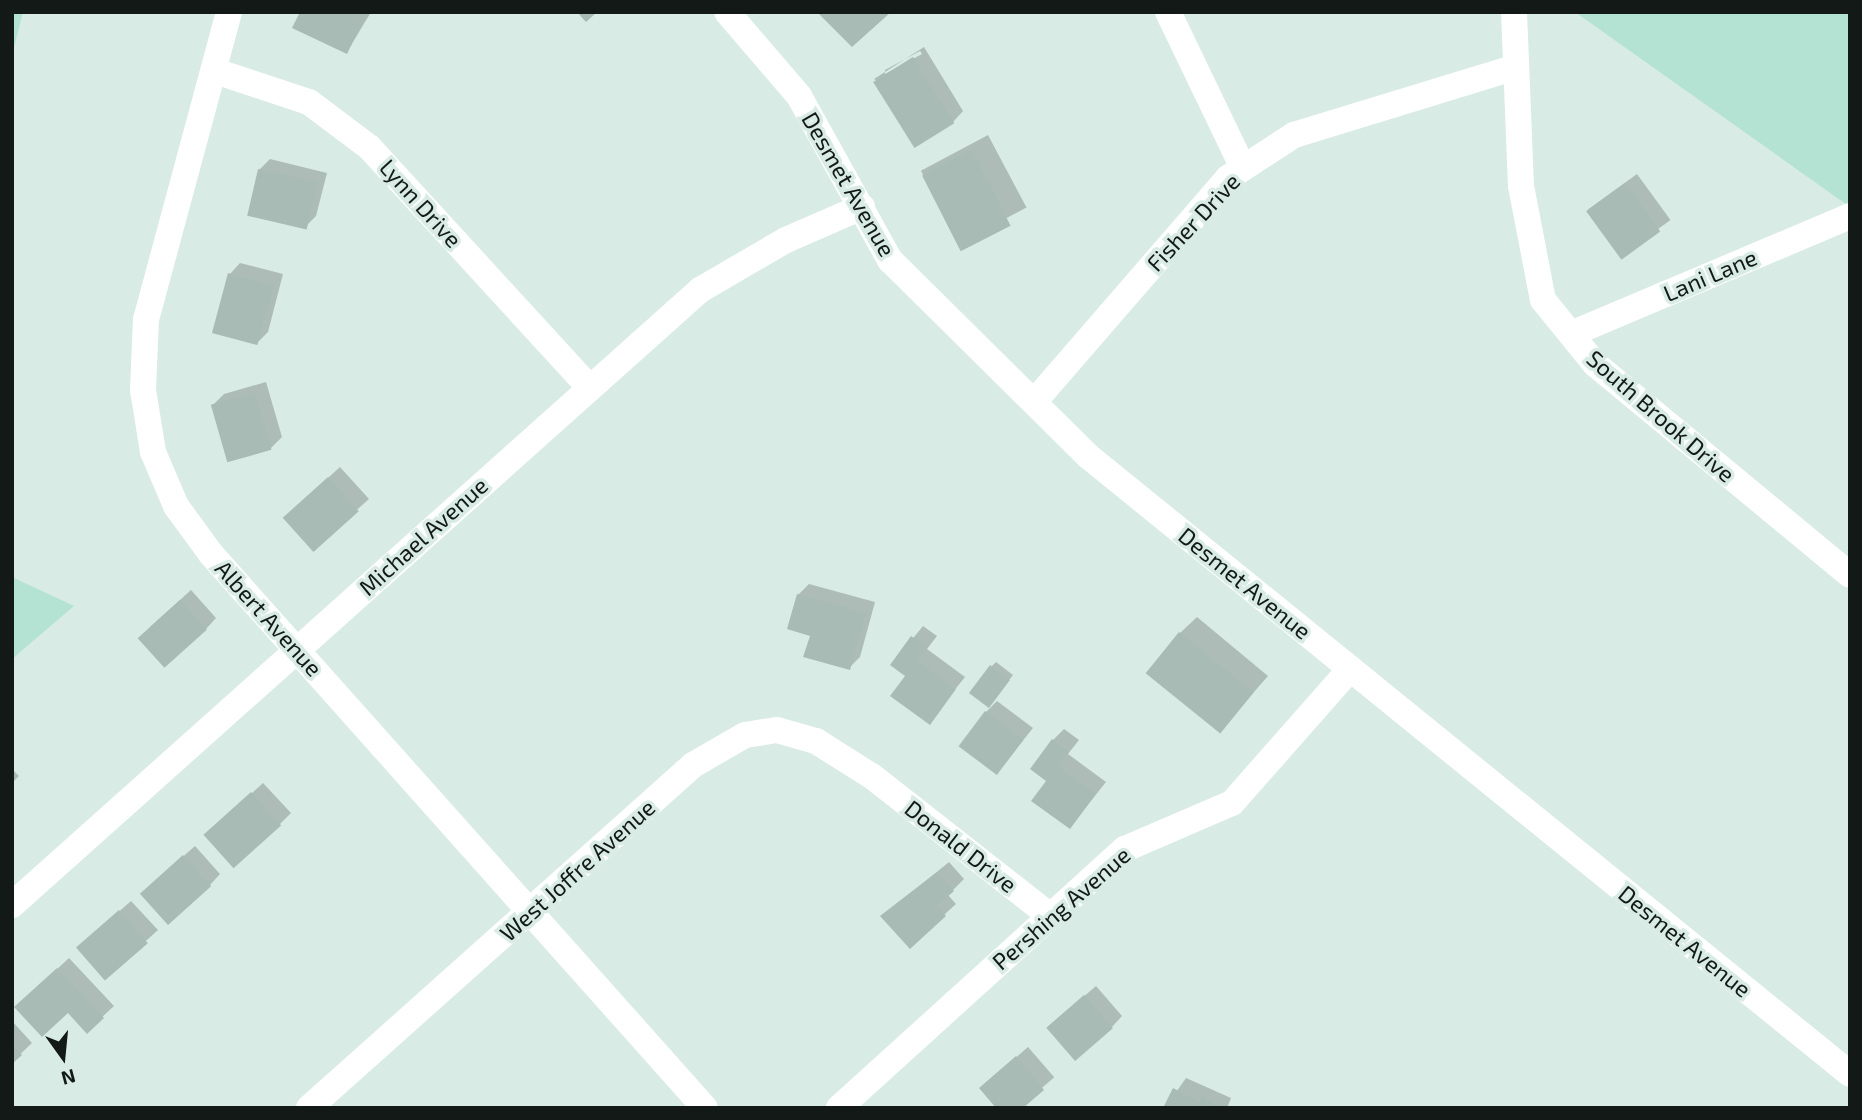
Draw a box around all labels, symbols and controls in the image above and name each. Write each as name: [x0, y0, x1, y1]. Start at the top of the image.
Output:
street label: Desmet Avenue: [796, 107, 902, 261]
street label: Lynn Drive: [374, 153, 468, 253]
street label: Fisher Drive: [1140, 167, 1246, 277]
street label: Lani Lane: [1659, 243, 1761, 307]
street label: South Brook Drive: [1581, 344, 1741, 488]
street label: Michael Avenue: [353, 471, 493, 601]
street label: Desmet Avenue: [1173, 521, 1317, 645]
street label: Albert Avenue: [210, 554, 328, 682]
street label: West Joffre Avenue: [493, 793, 661, 947]
street label: Donald Drive: [900, 794, 1022, 898]
street label: Pershing Avenue: [986, 840, 1136, 976]
street label: Desmet Avenue: [1613, 879, 1757, 1003]
north arrow: [28, 1022, 98, 1092]
text: N: [59, 1065, 78, 1091]

